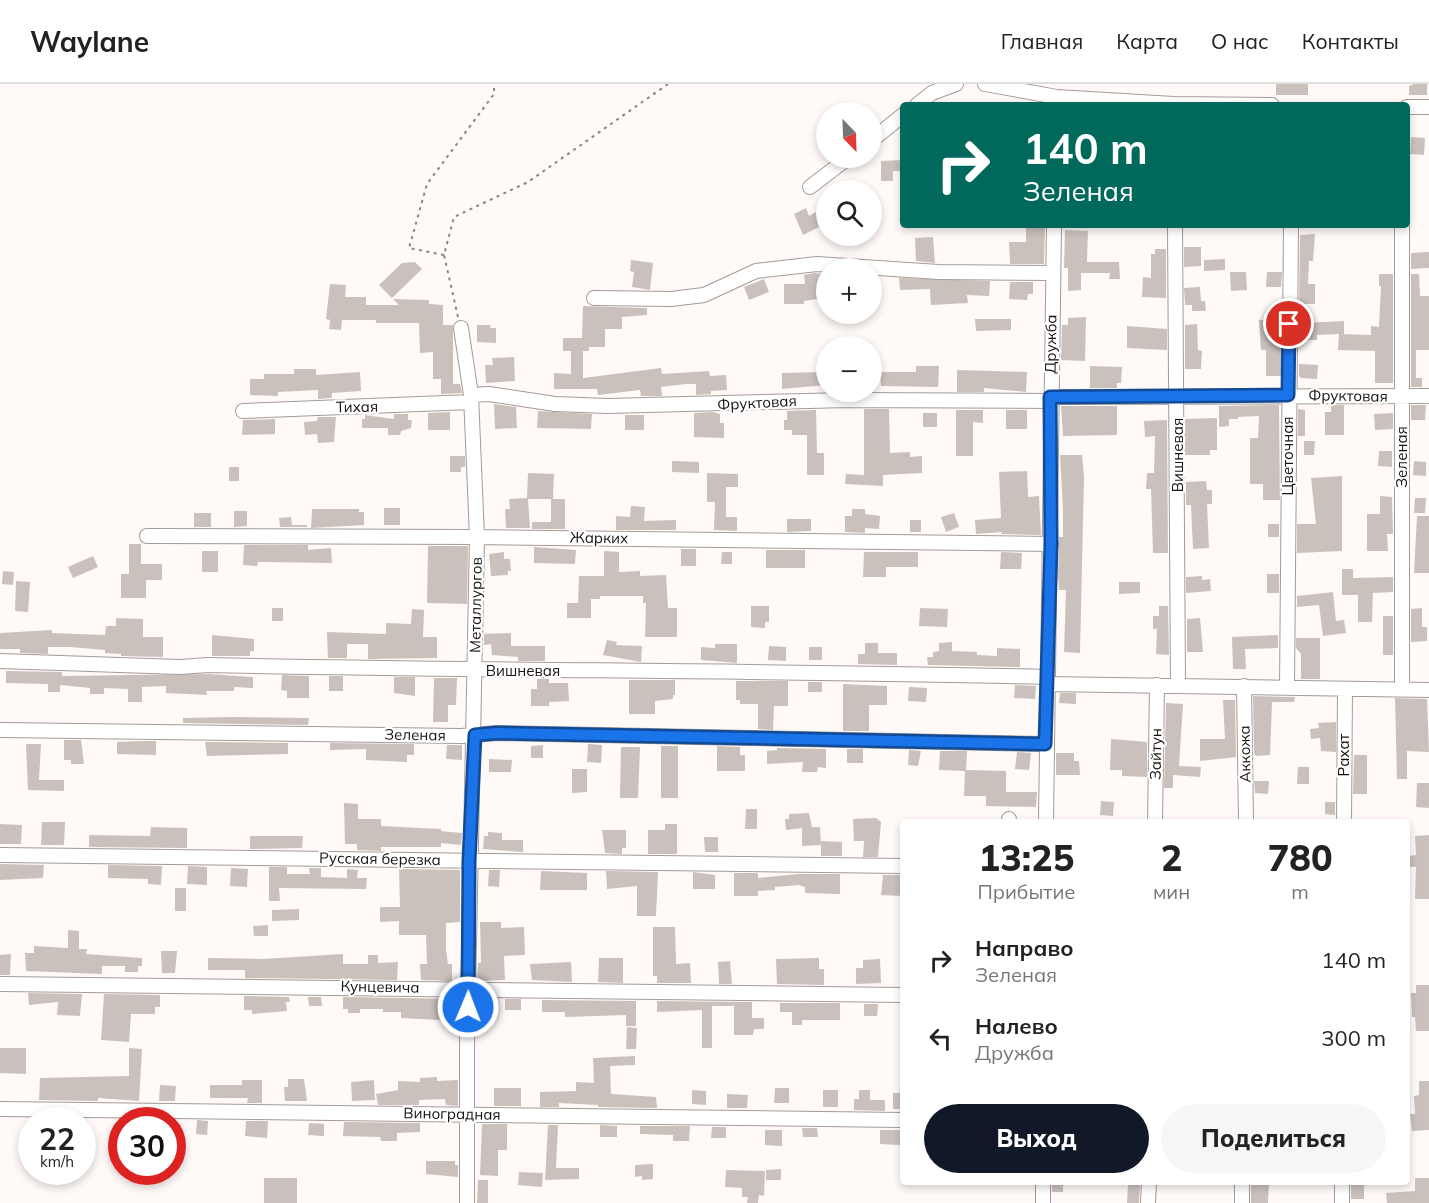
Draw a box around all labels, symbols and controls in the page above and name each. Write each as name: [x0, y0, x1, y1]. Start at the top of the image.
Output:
text: Waylane: [30, 24, 149, 59]
text: Главная: [1001, 28, 1083, 54]
text: Карта: [1116, 28, 1178, 54]
text: О нас: [1211, 28, 1269, 54]
text: Контакты: [1302, 28, 1399, 54]
north arrow: [816, 102, 882, 168]
map controls: [816, 102, 882, 402]
text: 140 m: [1023, 122, 1148, 175]
icon: right: [924, 126, 1002, 204]
text: Зеленая: [1023, 174, 1134, 208]
button: search: [816, 180, 882, 246]
button: +: [816, 258, 882, 324]
pin: [1263, 298, 1314, 349]
icon: arrive: [1272, 307, 1305, 340]
street label: Дружба: [1040, 314, 1061, 374]
button: −: [816, 336, 882, 402]
street label: Фруктовая: [1308, 385, 1388, 406]
street label: Фруктовая: [717, 391, 797, 414]
street label: Тихая: [336, 397, 378, 416]
street label: Цветочная: [1278, 416, 1297, 496]
street label: Вишневая: [1168, 418, 1187, 492]
street label: Зеленая: [1392, 426, 1411, 488]
street label: Жарких: [570, 527, 628, 548]
street label: Металлургов: [465, 557, 486, 653]
street label: Вишневая: [486, 661, 560, 680]
street label: Зеленая: [384, 724, 446, 745]
street label: Аккожа: [1235, 725, 1254, 783]
street label: Зайтун: [1146, 728, 1165, 780]
street label: Рахат: [1334, 733, 1353, 776]
text: 13:25: [979, 835, 1074, 880]
text: 2: [1161, 835, 1182, 880]
text: 780: [1268, 835, 1333, 880]
street label: Русская березка: [319, 848, 441, 869]
text: Прибытие: [977, 879, 1075, 904]
text: мин: [1153, 879, 1190, 904]
text: m: [1291, 879, 1309, 904]
text: Направо: [975, 934, 1073, 962]
icon: right: [924, 944, 957, 977]
text: 140 m: [1321, 946, 1386, 974]
text: Зеленая: [975, 962, 1057, 987]
position arrow: [436, 975, 500, 1039]
street label: Кунцевича: [340, 976, 420, 997]
text: Налево: [975, 1012, 1058, 1040]
icon: left: [924, 1022, 957, 1055]
text: 300 m: [1321, 1024, 1386, 1052]
text: Дружба: [975, 1040, 1054, 1065]
street label: Виноградная: [403, 1103, 501, 1124]
button: Выход: [924, 1104, 1149, 1173]
button: Поделиться: [1161, 1104, 1386, 1173]
speed limit sign: 30: [108, 1107, 186, 1185]
text: 22: [39, 1120, 75, 1158]
text: km/h: [40, 1152, 74, 1171]

